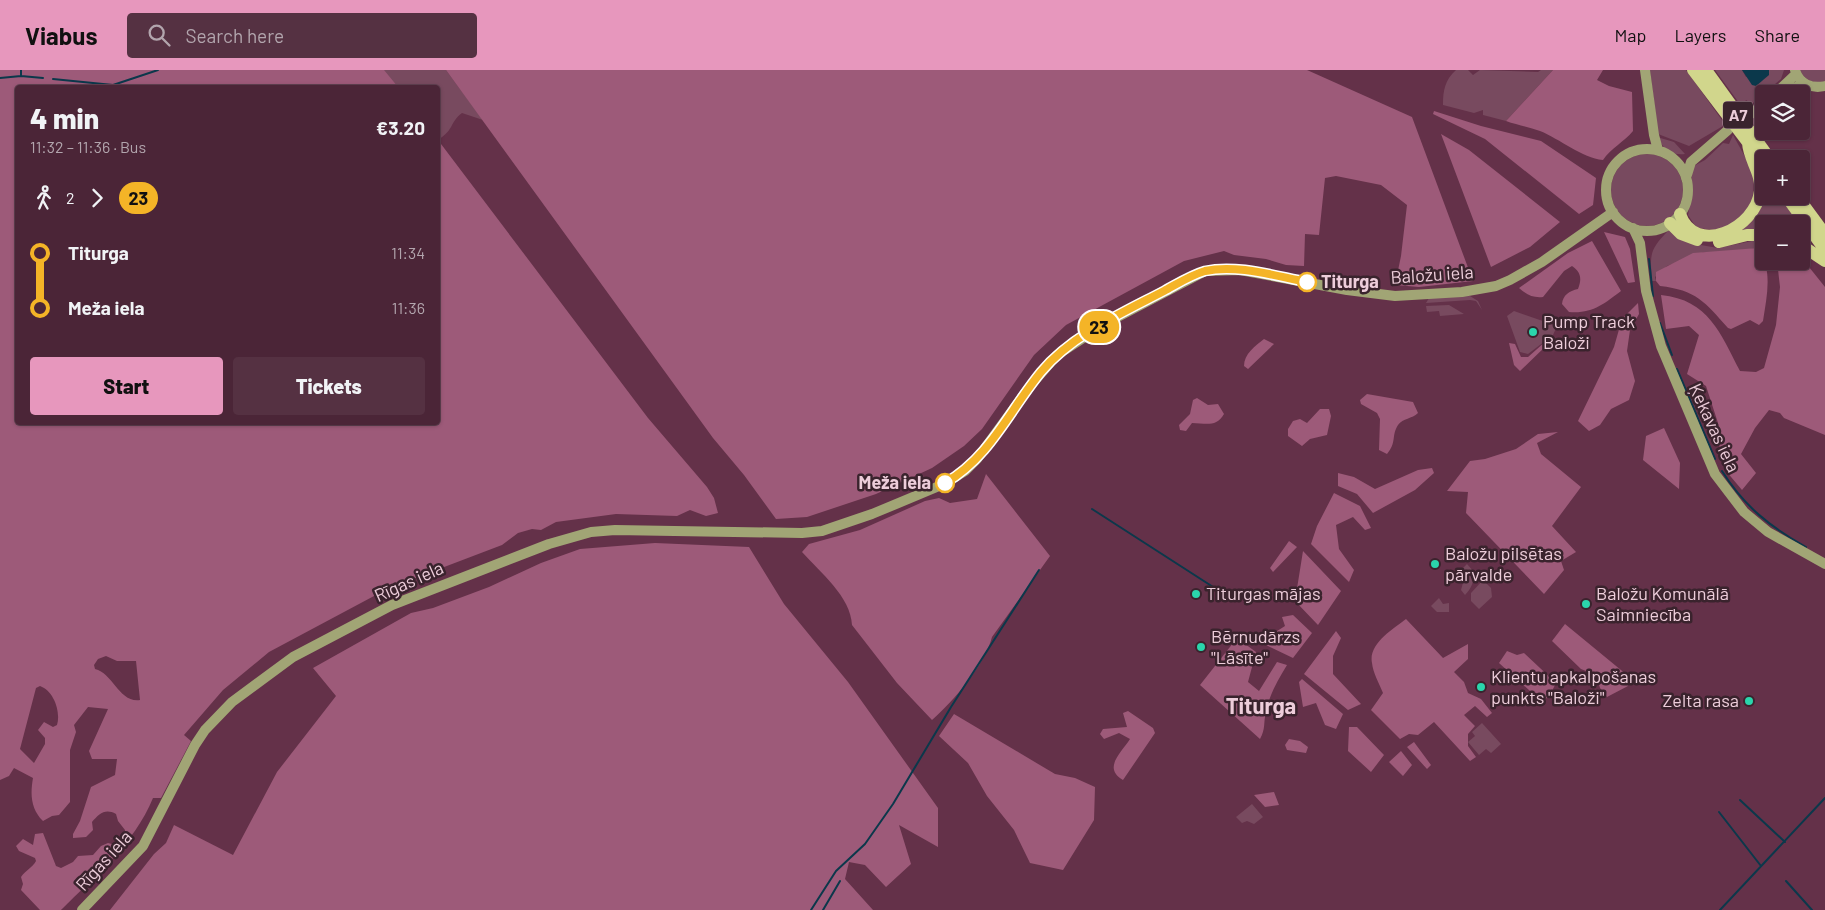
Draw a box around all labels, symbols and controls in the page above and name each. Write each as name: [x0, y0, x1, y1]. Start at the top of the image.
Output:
search box: [127, 13, 477, 58]
text: Viabus: [25, 21, 97, 50]
icon: search: [145, 21, 173, 49]
text: Search here: [185, 24, 284, 47]
text: Map: [1614, 24, 1646, 46]
text: Layers: [1674, 24, 1727, 46]
text: Share: [1755, 24, 1800, 46]
map controls: [1755, 85, 1810, 270]
button: layers: [1755, 85, 1810, 140]
text: 4 min: [30, 101, 99, 135]
road number: A7: [1723, 102, 1753, 128]
text: €3.20: [376, 116, 425, 139]
text: 11:32 – 11:36 · Bus: [30, 137, 146, 156]
button: +: [1755, 150, 1810, 205]
icon: walk: [30, 184, 58, 212]
icon: forward: [83, 184, 111, 212]
text: 23: [129, 187, 148, 209]
text: 2: [66, 188, 75, 207]
button: −: [1755, 215, 1810, 270]
text: Titurga: [68, 241, 129, 264]
text: 11:34: [391, 243, 425, 262]
street label: Baložu iela: [1390, 260, 1474, 288]
place label: Titurga: [1321, 270, 1379, 292]
marker: Titurga: [1297, 272, 1317, 292]
text: Meža iela: [68, 296, 144, 319]
text: 11:36: [392, 298, 425, 317]
place label: Pump Track Baloži: [1543, 310, 1635, 353]
line badge: 23: [1076, 311, 1122, 343]
text: 23: [1089, 316, 1109, 338]
marker: Pump Track Baloži: [1527, 326, 1539, 338]
button: Start: [30, 357, 223, 415]
button: Tickets: [233, 357, 425, 415]
street label: Ķekavas iela: [1685, 380, 1745, 476]
place label: Meža iela: [859, 471, 931, 493]
marker: Meža iela: [935, 473, 955, 493]
place label: Baložu pilsētas pārvalde: [1445, 542, 1562, 585]
street label: Rīgas iela: [371, 556, 447, 606]
marker: Baložu pilsētas pārvalde: [1429, 558, 1441, 570]
place label: Titurgas mājas: [1206, 582, 1321, 604]
place label: Baložu Komunālā Saimniecība: [1596, 582, 1729, 625]
marker: Titurgas mājas: [1190, 588, 1202, 600]
marker: Baložu Komunālā Saimniecība: [1580, 598, 1592, 610]
place label: Bērnudārzs "Lāsīte": [1211, 625, 1300, 668]
marker: Bērnudārzs "Lāsīte": [1195, 641, 1207, 653]
place label: Klientu apkalpošanas punkts "Baloži": [1491, 665, 1656, 708]
marker: Klientu apkalpošanas punkts "Baloži": [1475, 681, 1487, 693]
place label: Zelta rasa: [1662, 689, 1739, 711]
district label: Titurga: [1226, 692, 1296, 718]
marker: Zelta rasa: [1743, 695, 1755, 707]
street label: Rīgas iela: [71, 826, 136, 895]

